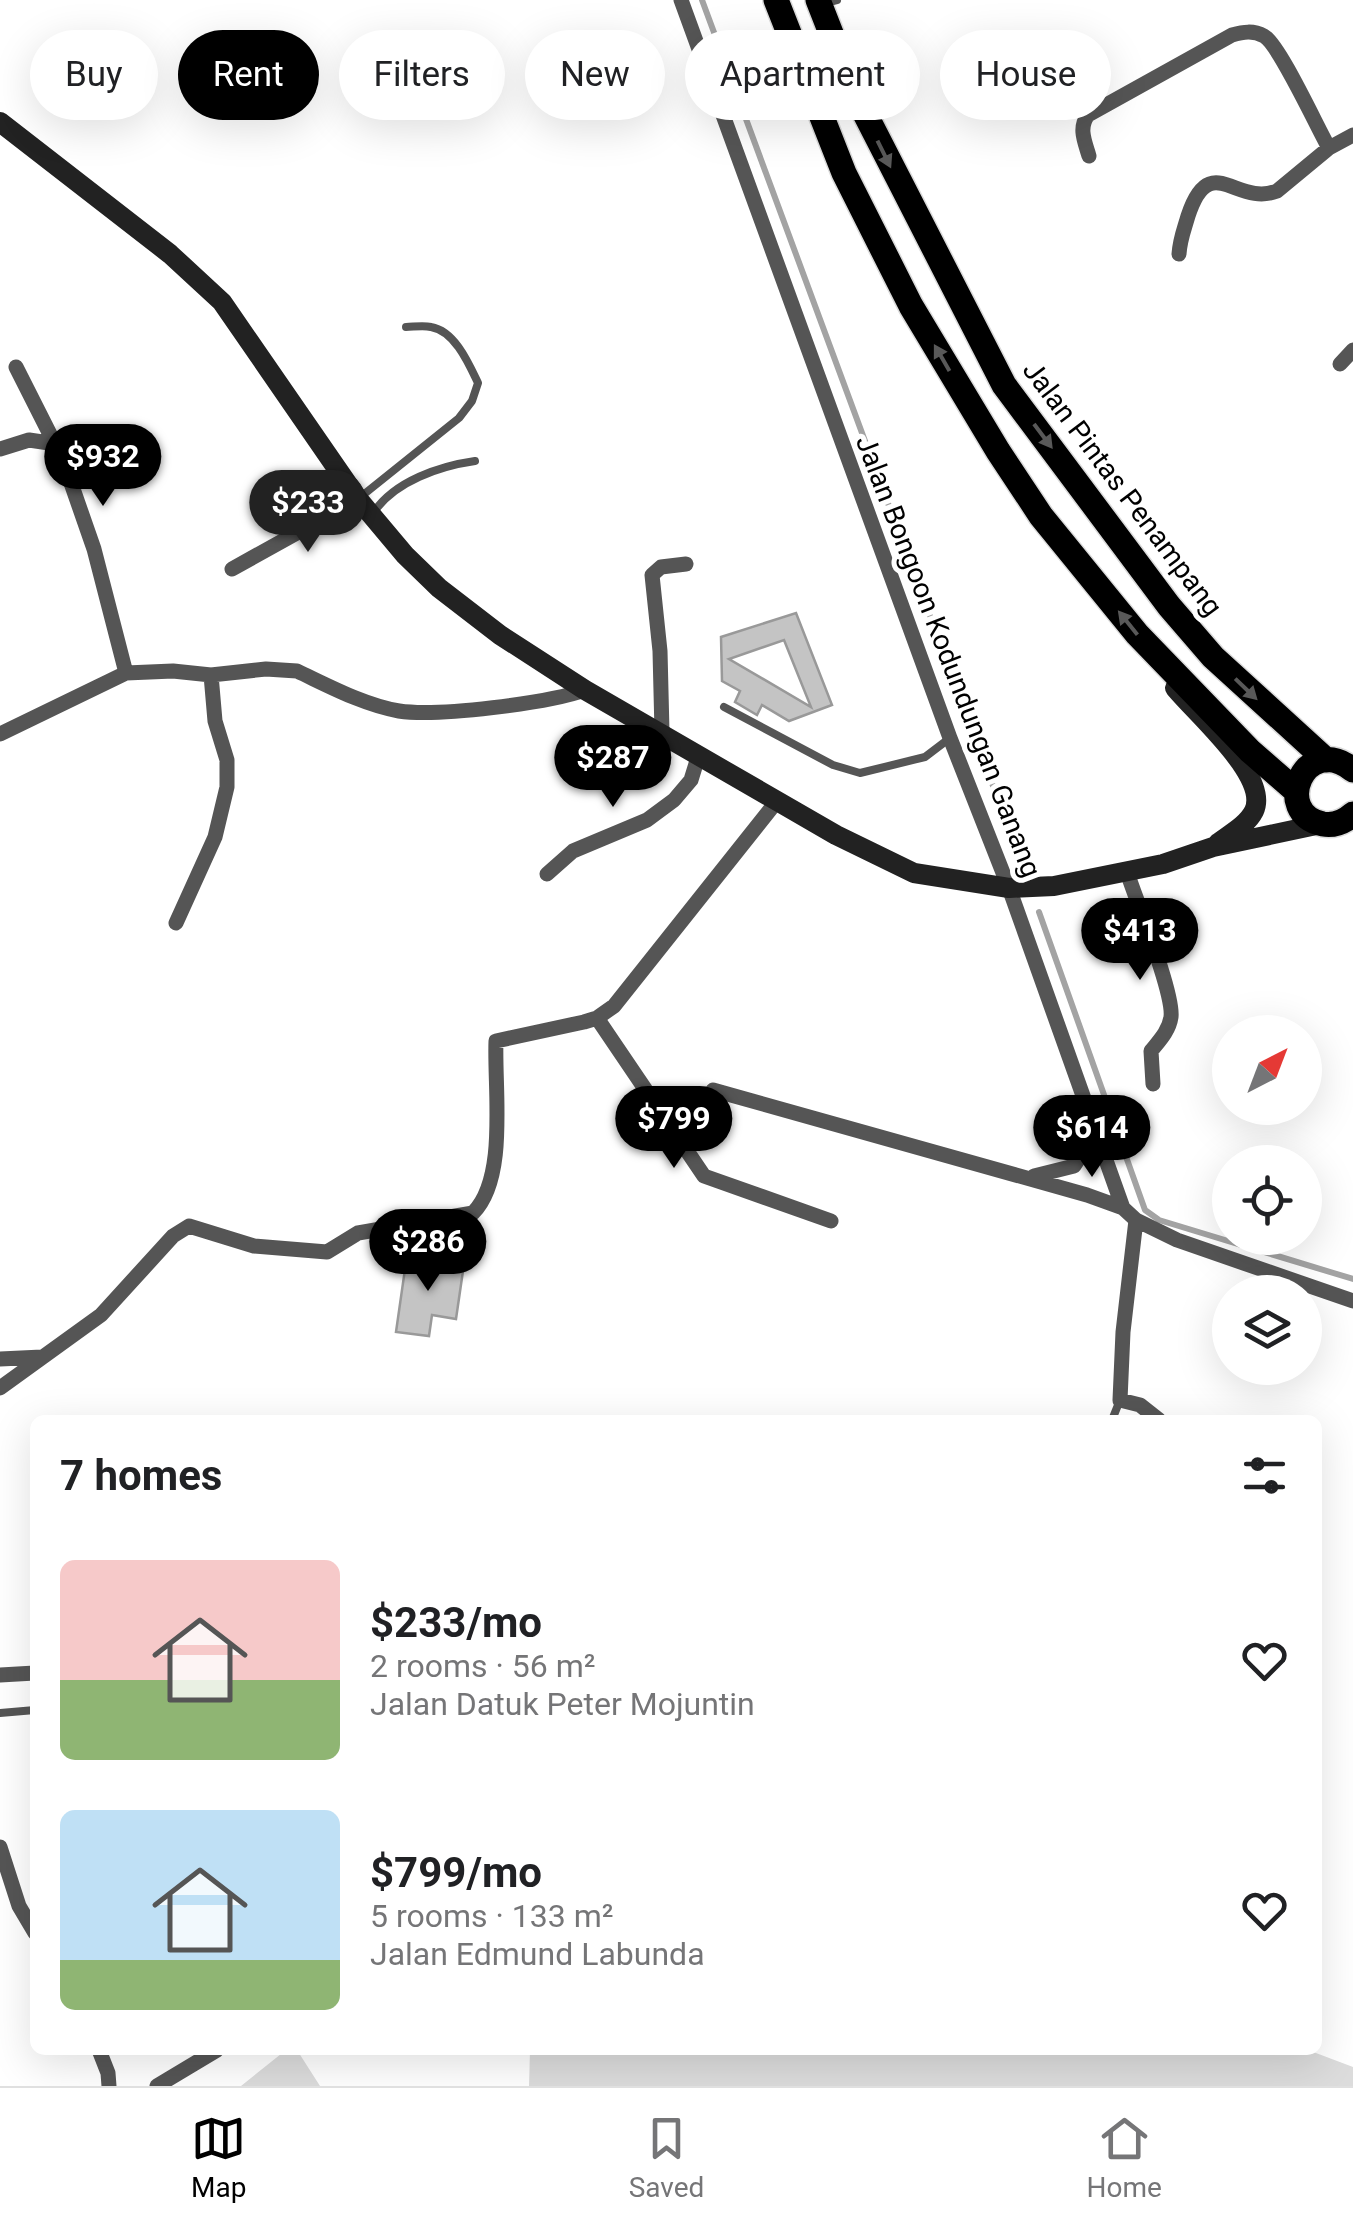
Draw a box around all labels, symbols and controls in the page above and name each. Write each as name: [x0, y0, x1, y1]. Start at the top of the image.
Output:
chip: Buy: [30, 30, 158, 120]
chip: Rent: [178, 30, 319, 120]
chip: Filters: [339, 30, 505, 120]
chip: New: [525, 30, 665, 120]
chip: Apartment: [685, 30, 920, 120]
chip: House: [940, 30, 1111, 120]
one-way arrow: [875, 139, 892, 168]
one-way arrow: [933, 344, 951, 372]
street label: Jalan Pintas Penampang: [1016, 354, 1229, 622]
one-way arrow: [1033, 423, 1052, 449]
pin: $932: [44, 424, 162, 509]
street label: Jalan Bongoon Kodundungan Ganang: [849, 431, 1048, 882]
text: $932: [66, 437, 140, 475]
pin: $233: [249, 470, 367, 555]
text: $233: [271, 483, 345, 521]
one-way arrow: [1118, 611, 1139, 636]
one-way arrow: [1234, 677, 1258, 700]
pin: $287: [554, 725, 672, 810]
text: $287: [576, 738, 650, 776]
pin: $413: [1081, 898, 1199, 983]
text: $413: [1103, 911, 1177, 949]
north arrow: [1212, 1015, 1322, 1125]
map controls: [1212, 1015, 1322, 1385]
pin: $799: [615, 1086, 733, 1171]
pin: $614: [1033, 1095, 1151, 1180]
text: $799: [637, 1099, 711, 1137]
text: $614: [1055, 1108, 1129, 1146]
button: locate: [1212, 1145, 1322, 1255]
pin: $286: [369, 1209, 487, 1294]
text: $286: [391, 1222, 465, 1260]
button: layers: [1212, 1275, 1322, 1385]
icon: filters: [1237, 1448, 1292, 1503]
text: 7 homes: [60, 1451, 222, 1500]
text: $233/mo: [370, 1598, 542, 1647]
icon: home: [140, 1600, 260, 1720]
icon: heart: [1237, 1633, 1292, 1688]
text: 2 rooms · 56 m²: [370, 1647, 595, 1685]
text: Jalan Datuk Peter Mojuntin: [370, 1685, 755, 1723]
text: $799/mo: [370, 1848, 542, 1897]
icon: home: [140, 1850, 260, 1970]
icon: heart: [1237, 1883, 1292, 1938]
text: 5 rooms · 133 m²: [370, 1897, 613, 1935]
text: Jalan Edmund Labunda: [370, 1935, 705, 1973]
tab: Map: [191, 2111, 246, 2204]
tab: Saved: [629, 2111, 704, 2204]
tab: Home: [1087, 2111, 1162, 2204]

